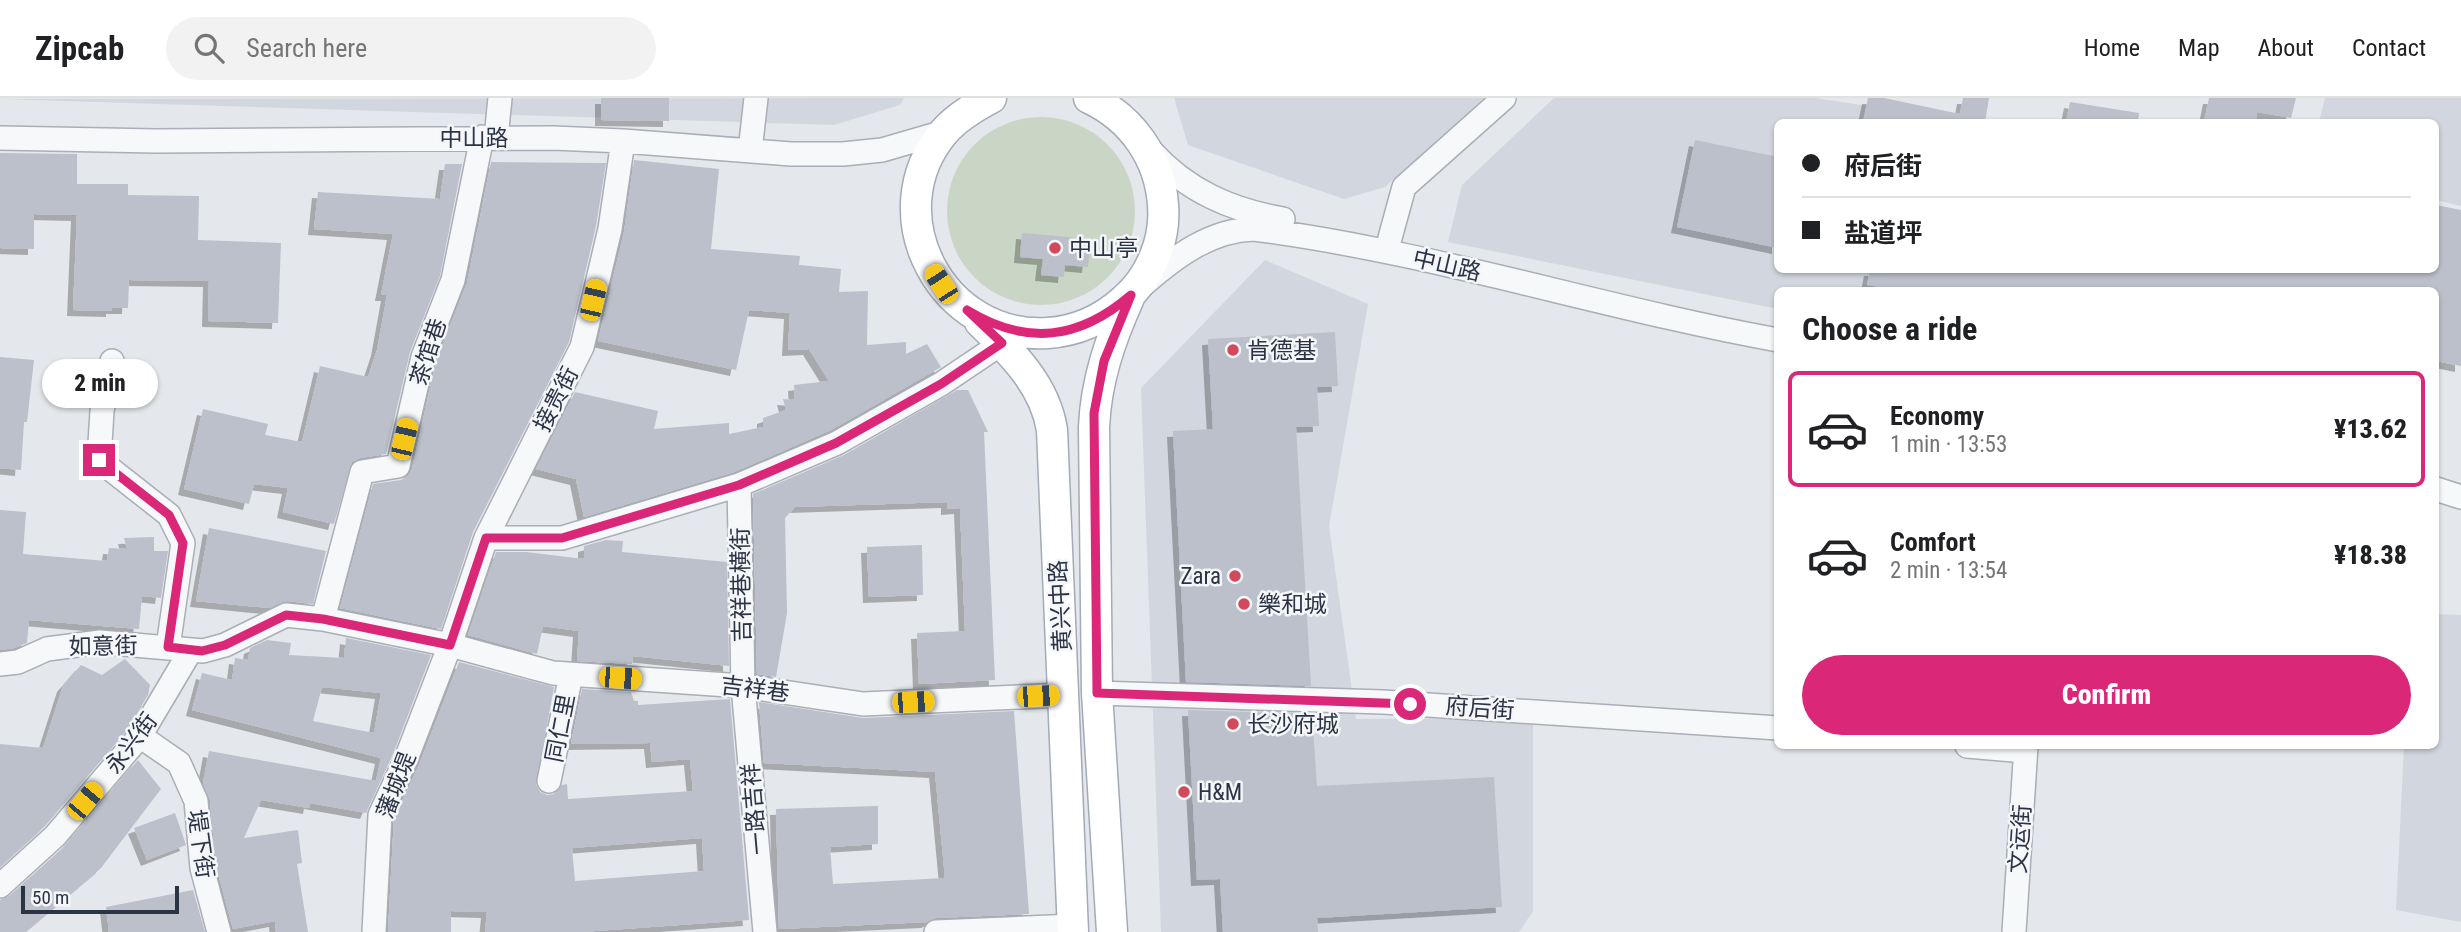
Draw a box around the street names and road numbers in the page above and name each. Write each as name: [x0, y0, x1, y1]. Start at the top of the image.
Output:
street label: 中山路: [440, 125, 509, 152]
street label: 中山路: [1410, 245, 1484, 286]
street label: 茶馆巷: [405, 315, 452, 389]
street label: 接贵街: [529, 362, 584, 436]
street label: 吉祥巷横街: [727, 527, 756, 643]
street label: 黄兴中路: [1045, 559, 1076, 653]
street label: 如意街: [68, 632, 138, 661]
street label: 吉祥巷: [719, 672, 791, 707]
street label: 同仁里: [541, 692, 580, 765]
street label: 府后街: [1445, 693, 1515, 724]
street label: 永兴街: [100, 708, 163, 779]
street label: 藩城堤: [371, 748, 421, 822]
street label: 一路吉祥: [737, 762, 772, 856]
street label: 文运街: [2005, 804, 2036, 874]
street label: 堤下街: [182, 808, 219, 880]

